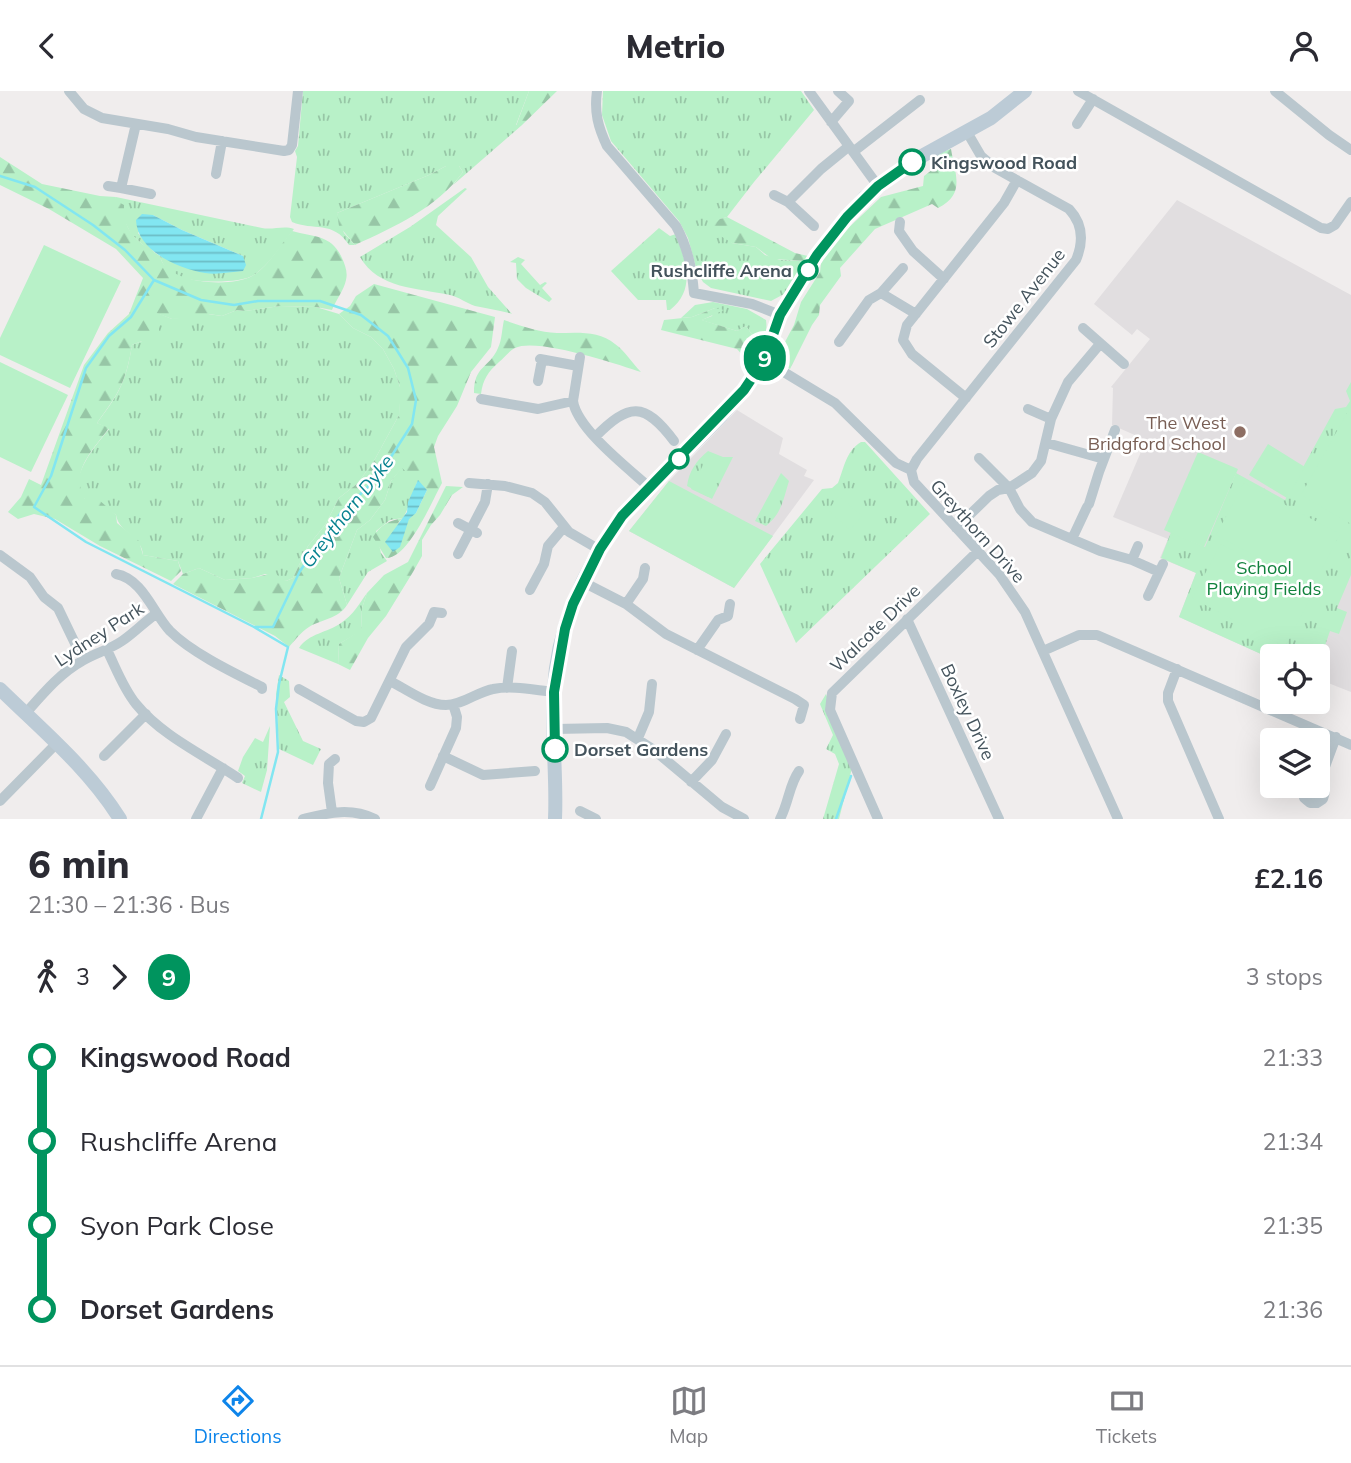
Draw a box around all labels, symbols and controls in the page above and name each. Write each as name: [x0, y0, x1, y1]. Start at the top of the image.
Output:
text: Metrio: [626, 26, 725, 66]
icon: back: [28, 27, 66, 65]
icon: person: [1285, 27, 1323, 65]
marker: Kingswood Road: [899, 149, 925, 175]
place label: Kingswood Road: [931, 151, 1077, 174]
street label: Stowe Avenue: [978, 244, 1070, 352]
place label: Rushcliffe Arena: [651, 259, 792, 282]
marker: Rushcliffe Arena: [798, 260, 818, 280]
line badge: 9: [742, 335, 788, 381]
text: 9: [758, 343, 772, 373]
place label: The West Bridgford School: [1088, 411, 1226, 455]
marker: The West Bridgford School: [1232, 424, 1248, 440]
unlabelled marker: [669, 449, 689, 469]
water label: Greythorn Dyke: [295, 450, 399, 572]
street label: Greythorn Drive: [926, 474, 1030, 588]
park label: School Playing Fields: [1207, 556, 1321, 600]
street label: Walcote Drive: [825, 579, 925, 677]
street label: Lydney Park: [50, 596, 148, 671]
map controls: [1260, 644, 1330, 798]
button: locate: [1260, 644, 1330, 714]
street label: Boxley Drive: [936, 660, 1000, 764]
button: layers: [1260, 728, 1330, 798]
marker: Dorset Gardens: [542, 736, 568, 762]
place label: Dorset Gardens: [574, 738, 708, 761]
text: 6 min: [28, 840, 130, 888]
text: £2.16: [1254, 862, 1323, 895]
text: 21:30 – 21:36 · Bus: [28, 890, 230, 919]
icon: walk: [28, 958, 66, 996]
icon: forward: [100, 958, 138, 996]
text: 3: [76, 962, 90, 991]
text: 9: [162, 962, 176, 992]
text: 3 stops: [1246, 962, 1323, 991]
text: Kingswood Road: [80, 1041, 291, 1074]
text: 21:33: [1263, 1043, 1323, 1072]
text: Rushcliffe Arena: [80, 1125, 277, 1158]
text: 21:34: [1263, 1127, 1323, 1156]
text: Syon Park Close: [80, 1209, 274, 1242]
text: 21:35: [1263, 1211, 1323, 1240]
text: Dorset Gardens: [80, 1293, 274, 1326]
text: 21:36: [1263, 1295, 1323, 1324]
tab: Directions: [194, 1382, 282, 1448]
tab: Map: [669, 1382, 708, 1448]
tab: Tickets: [1096, 1382, 1157, 1448]

